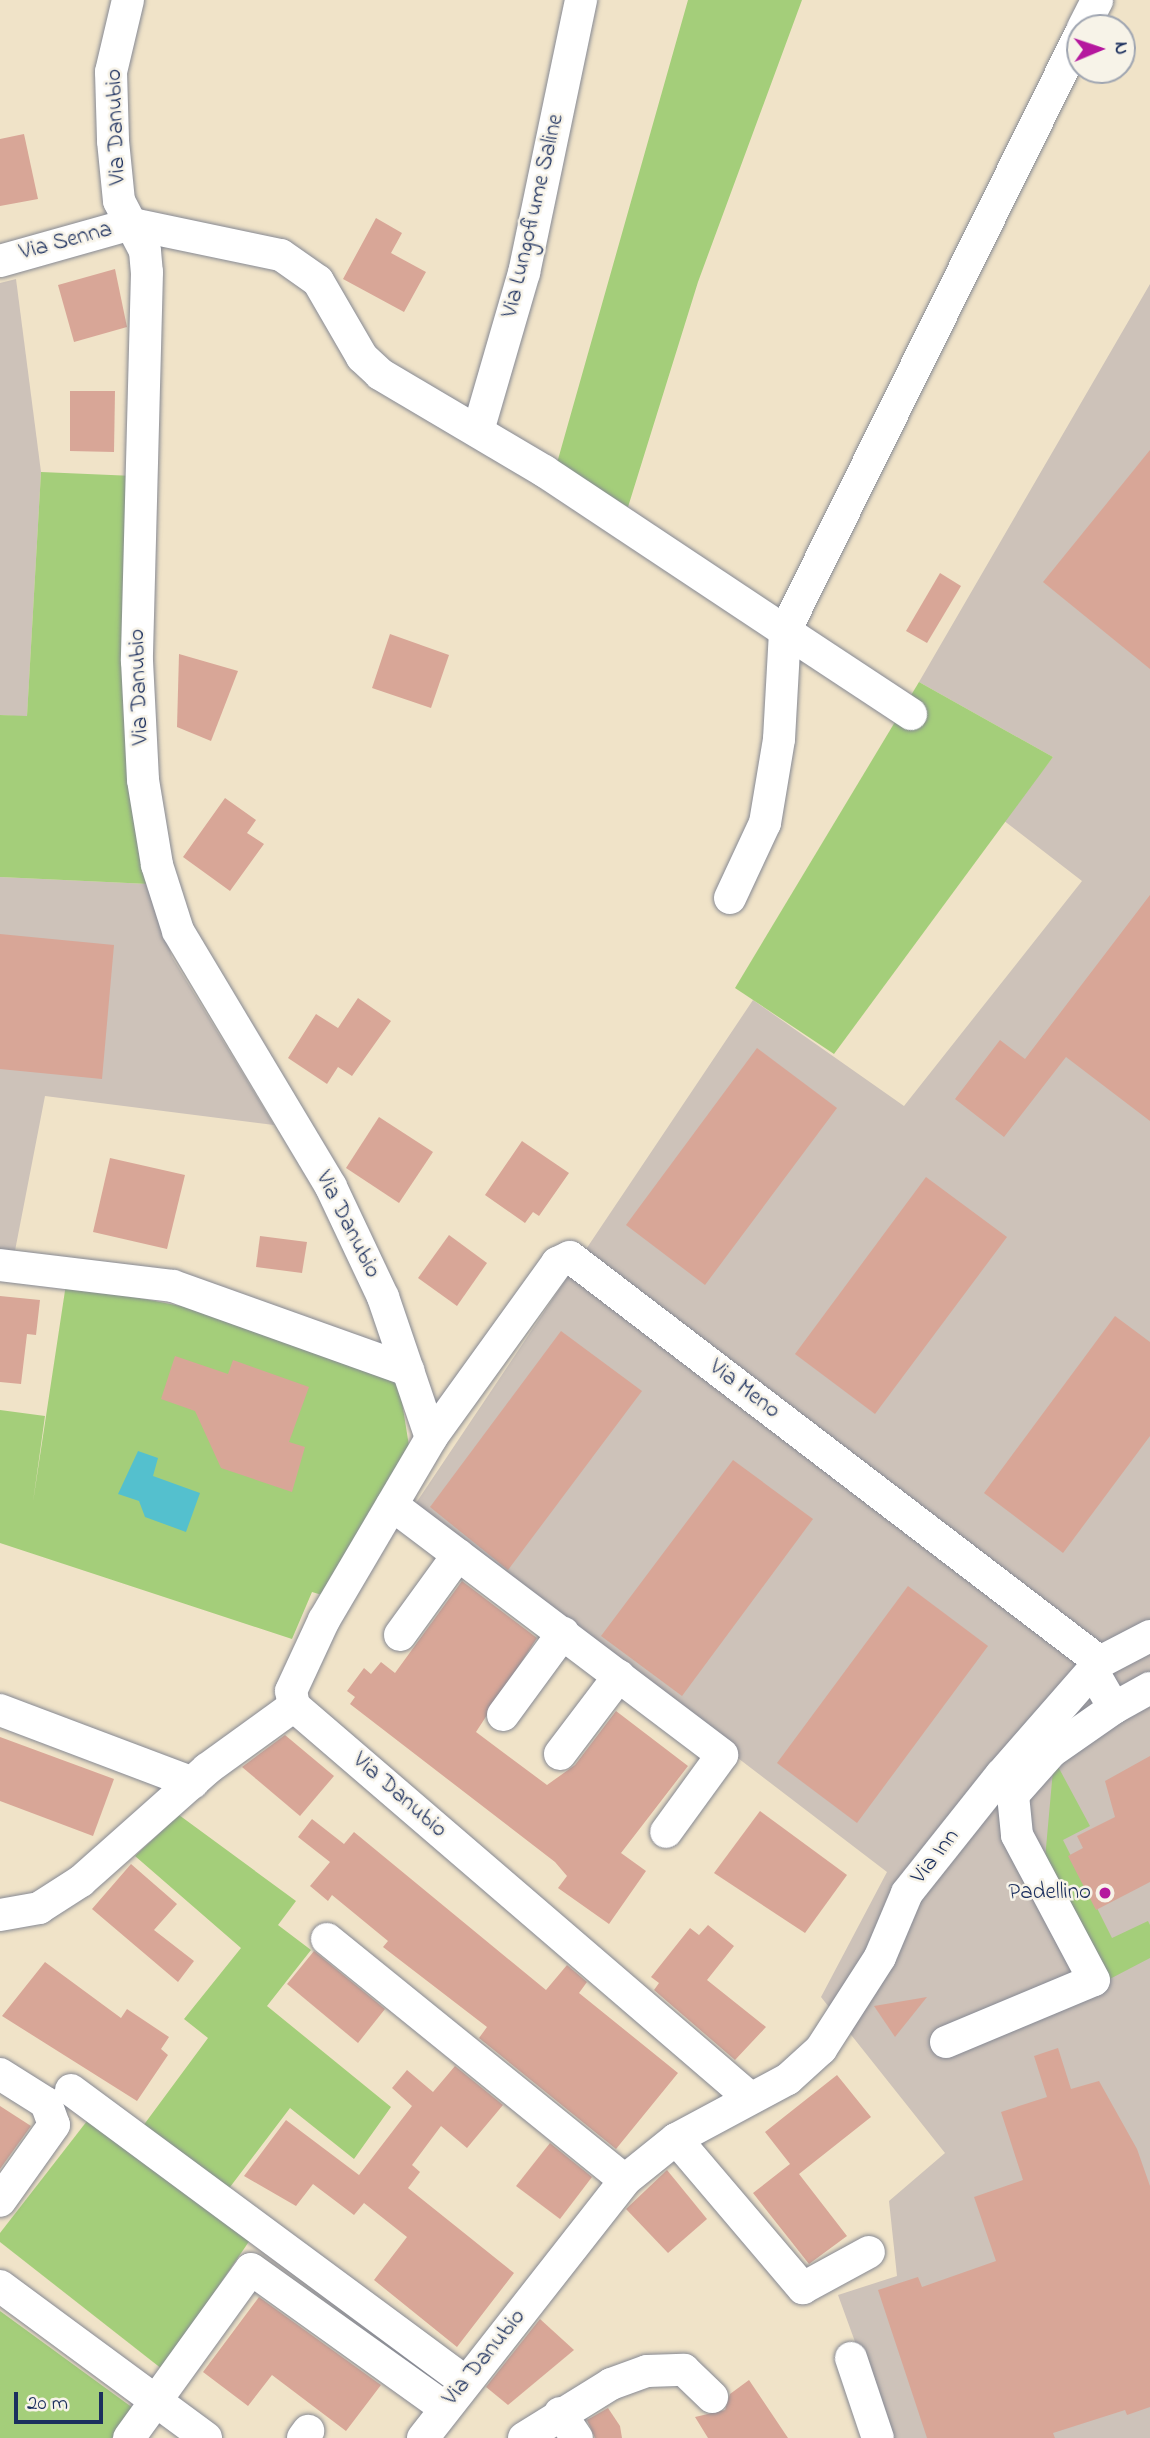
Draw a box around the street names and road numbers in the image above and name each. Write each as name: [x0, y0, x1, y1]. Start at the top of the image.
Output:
street label: Via Danubio: [101, 68, 133, 186]
street label: Via Lungofiume Saline: [497, 111, 571, 321]
street label: Via Senna: [17, 216, 115, 268]
street label: Via Danubio: [124, 628, 156, 746]
street label: Via Danubio: [308, 1167, 386, 1283]
street label: Via Meno: [703, 1354, 785, 1426]
street label: Via Danubio: [346, 1747, 452, 1845]
street label: Via Inn: [906, 1824, 966, 1890]
street label: Via Danubio: [438, 2304, 532, 2412]

